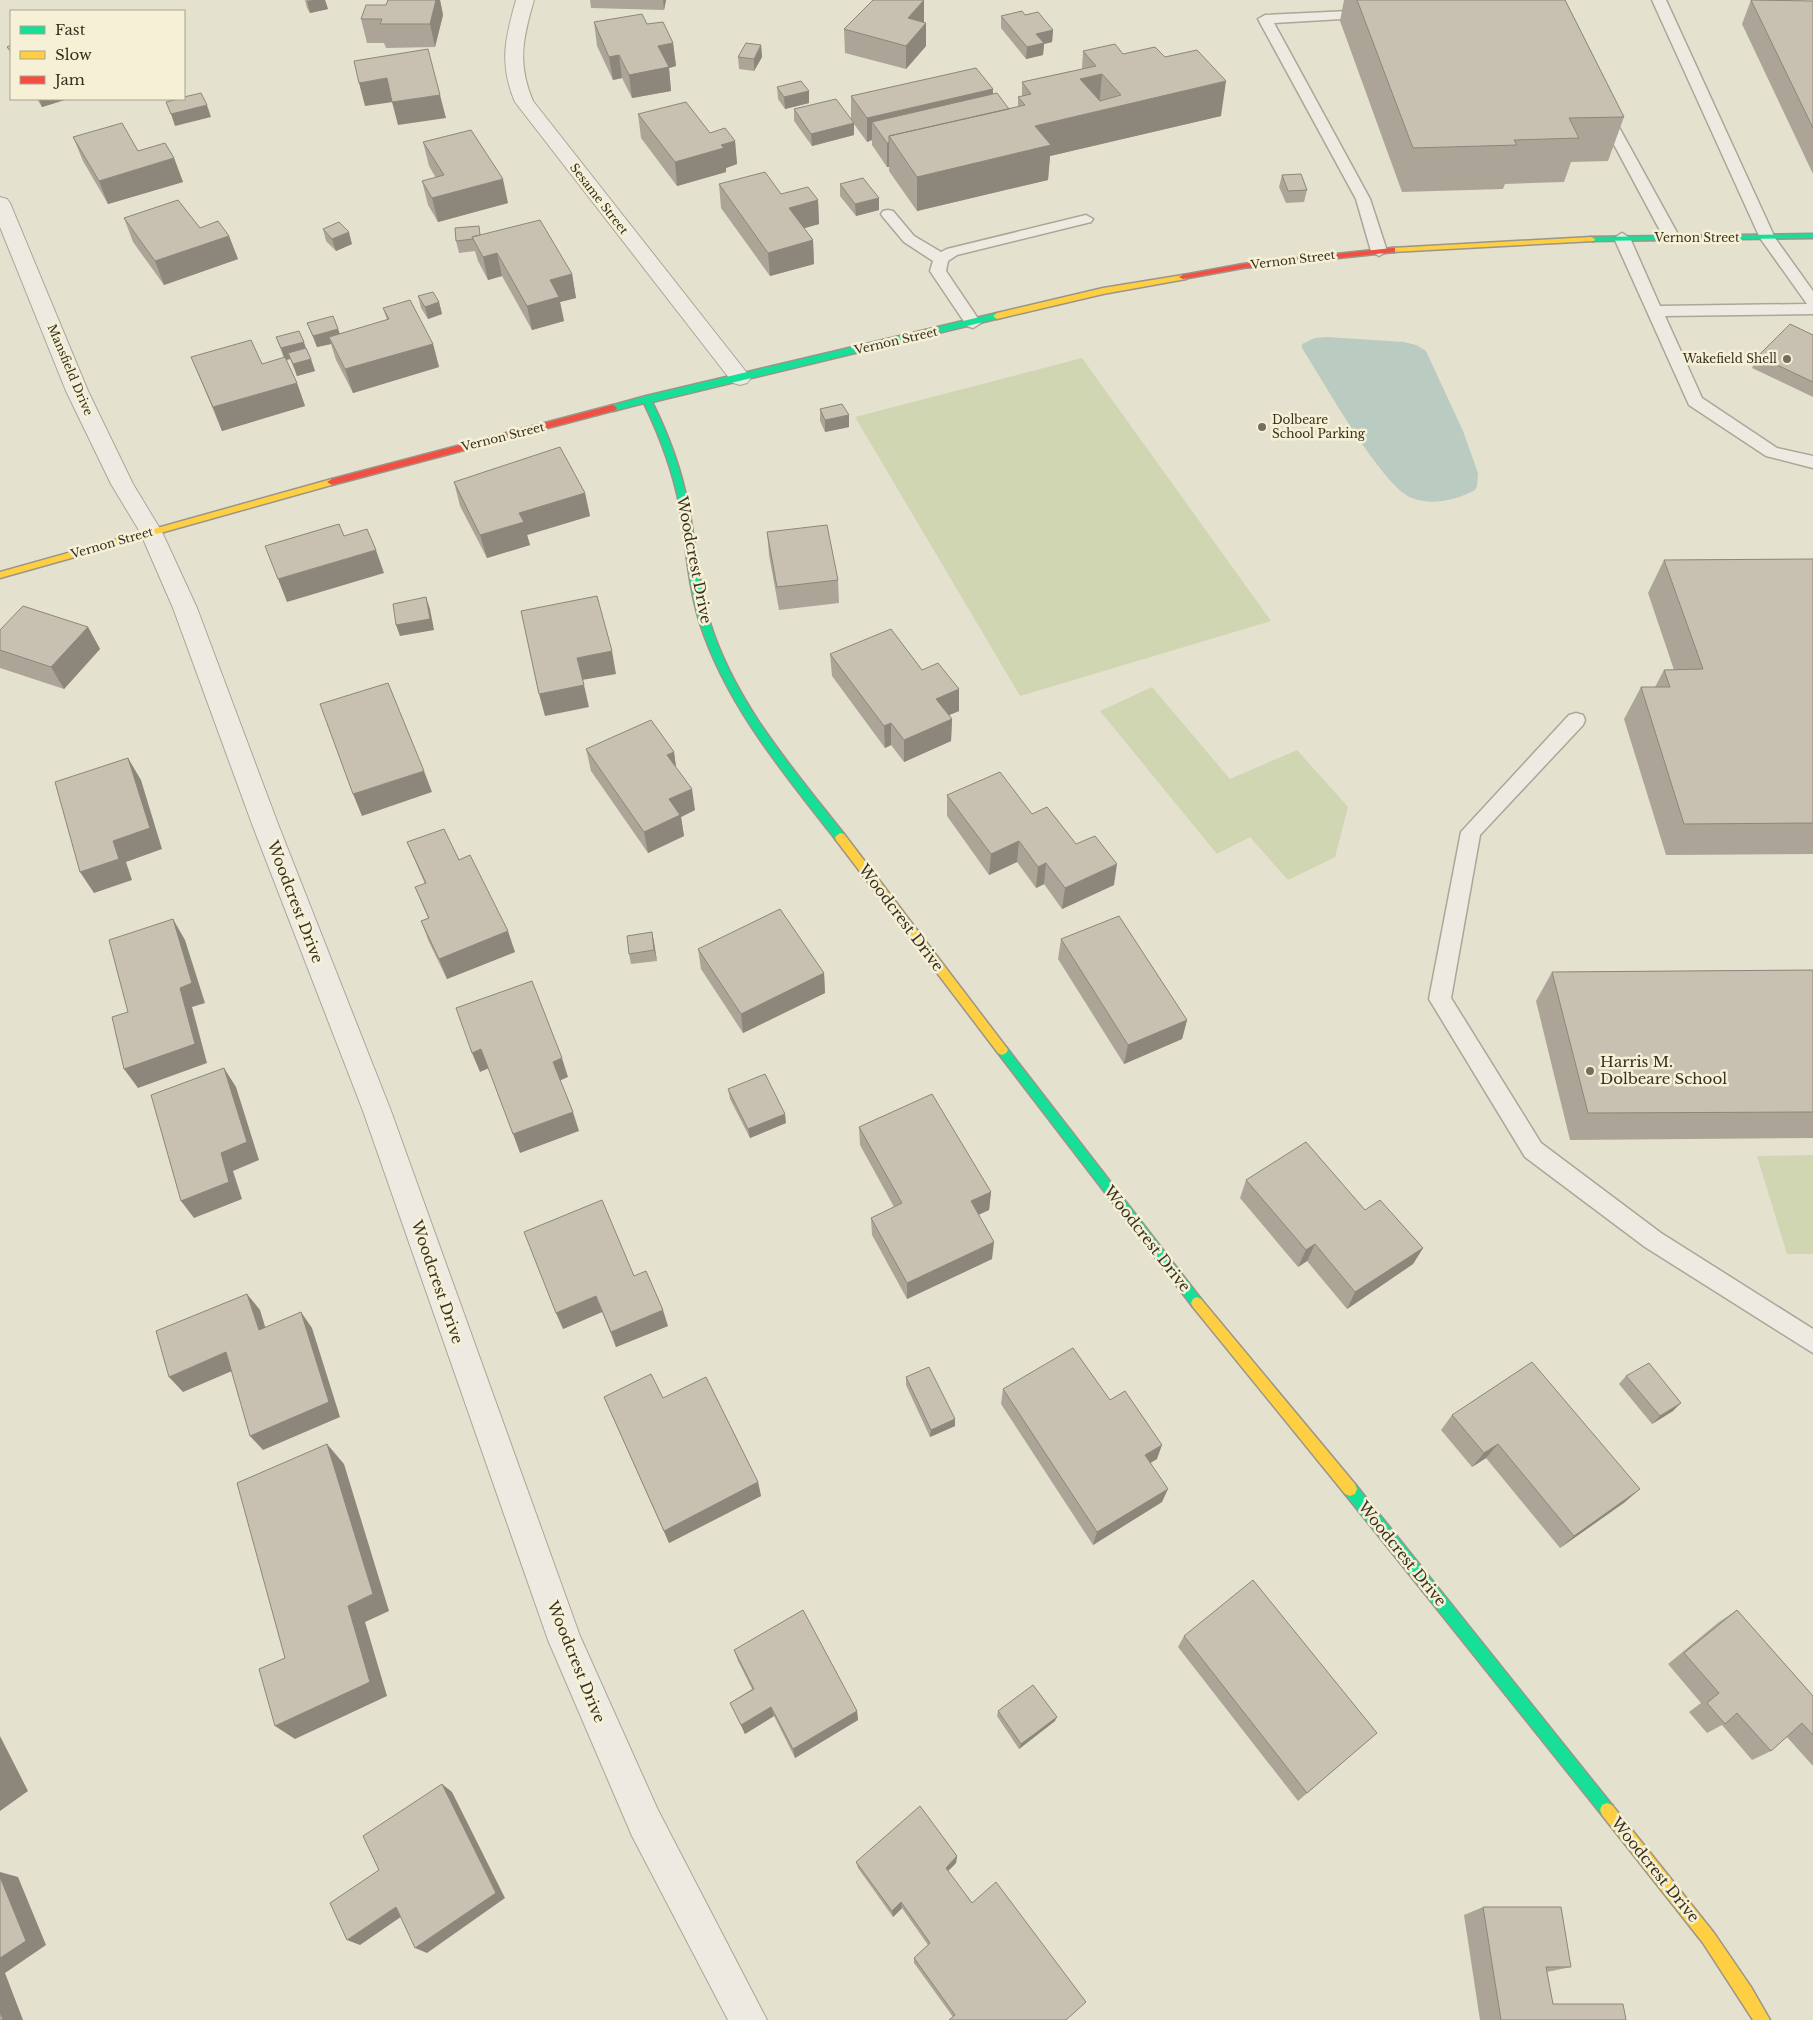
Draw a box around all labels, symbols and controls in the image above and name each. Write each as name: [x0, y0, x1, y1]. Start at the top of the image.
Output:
legend: [10, 10, 185, 100]
text: Fast: [55, 20, 86, 39]
text: Slow: [55, 45, 92, 64]
text: Jam: [53, 70, 85, 89]
street label: Sesame Street: [567, 160, 632, 238]
street label: Vernon Street: [1654, 230, 1740, 245]
street label: Vernon Street: [1249, 247, 1336, 272]
street label: Mansfield Drive: [44, 322, 97, 418]
street label: Vernon Street: [852, 324, 939, 358]
place label: Wakefield Shell: [1682, 351, 1777, 366]
marker: Wakefield Shell: [1781, 353, 1793, 365]
place label: Dolbeare School Parking: [1272, 412, 1366, 441]
street label: Vernon Street: [459, 419, 546, 454]
marker: Dolbeare School Parking: [1256, 421, 1268, 433]
street label: Woodcrest Drive: [673, 494, 716, 625]
street label: Vernon Street: [68, 523, 155, 562]
street label: Woodcrest Drive: [263, 837, 328, 966]
street label: Woodcrest Drive: [854, 859, 948, 975]
place label: Harris M. Dolbeare School: [1600, 1052, 1727, 1088]
marker: Harris M. Dolbeare School: [1584, 1065, 1596, 1077]
street label: Woodcrest Drive: [1099, 1181, 1195, 1296]
street label: Woodcrest Drive: [407, 1217, 468, 1346]
street label: Woodcrest Drive: [1354, 1497, 1451, 1610]
street label: Woodcrest Drive: [543, 1597, 610, 1725]
street label: Woodcrest Drive: [1607, 1813, 1704, 1926]

